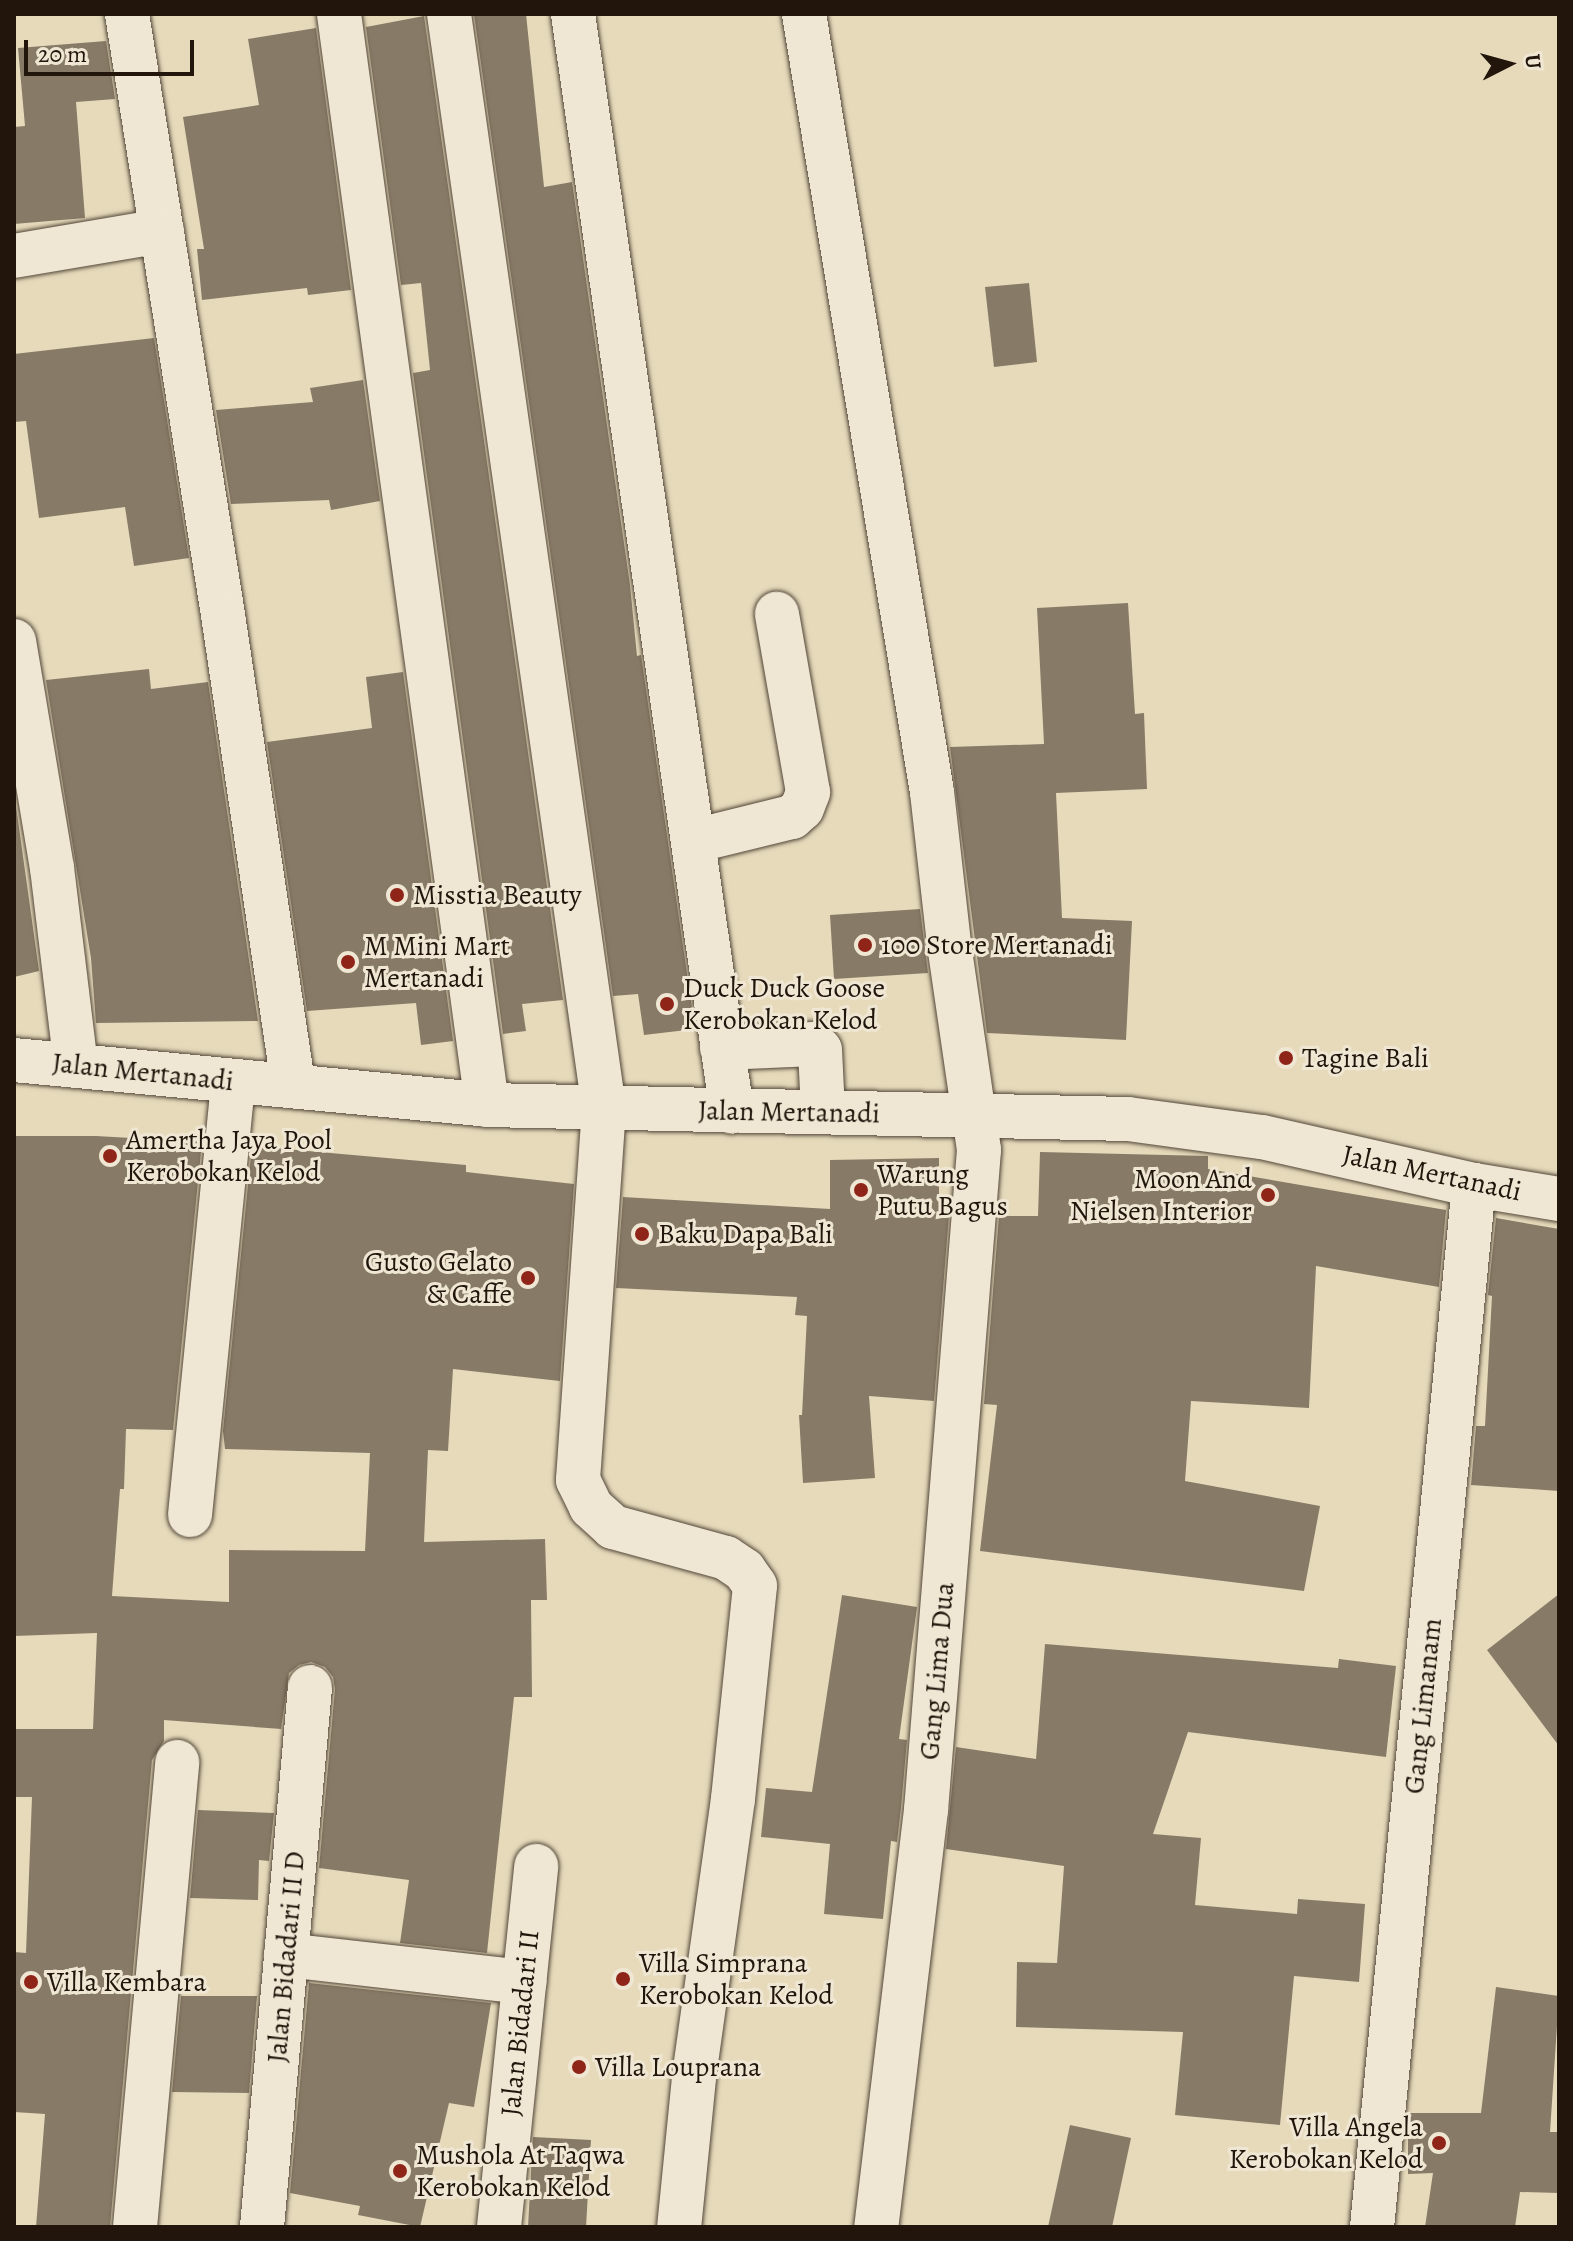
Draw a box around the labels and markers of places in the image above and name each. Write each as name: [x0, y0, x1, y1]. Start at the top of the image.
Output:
place label: Misstia Beauty: [413, 878, 581, 912]
marker: Misstia Beauty: [388, 886, 406, 904]
place label: 100 Store Mertanadi: [881, 928, 1113, 962]
place label: M Mini Mart Mertanadi: [364, 929, 510, 995]
marker: 100 Store Mertanadi: [856, 936, 874, 954]
marker: M Mini Mart Mertanadi: [339, 953, 357, 971]
place label: Duck Duck Goose Kerobokan Kelod: [683, 971, 885, 1037]
marker: Duck Duck Goose Kerobokan Kelod: [658, 995, 676, 1013]
place label: Tagine Bali: [1302, 1041, 1429, 1075]
marker: Tagine Bali: [1277, 1049, 1295, 1067]
place label: Amertha Jaya Pool Kerobokan Kelod: [126, 1123, 331, 1189]
marker: Amertha Jaya Pool Kerobokan Kelod: [101, 1147, 119, 1165]
place label: Warung Putu Bagus: [877, 1157, 1008, 1223]
place label: Moon And Nielsen Interior: [1070, 1162, 1252, 1228]
marker: Warung Putu Bagus: [852, 1181, 870, 1199]
marker: Moon And Nielsen Interior: [1259, 1186, 1277, 1204]
place label: Baku Dapa Bali: [658, 1217, 833, 1251]
marker: Baku Dapa Bali: [633, 1225, 651, 1243]
place label: Gusto Gelato & Caffe: [365, 1245, 512, 1311]
marker: Gusto Gelato & Caffe: [519, 1269, 537, 1287]
place label: Villa Simprana Kerobokan Kelod: [639, 1946, 833, 2012]
place label: Villa Kembara: [47, 1965, 206, 1999]
marker: Villa Simprana Kerobokan Kelod: [614, 1970, 632, 1988]
marker: Villa Kembara: [22, 1973, 40, 1991]
place label: Villa Louprana: [595, 2050, 761, 2084]
marker: Villa Louprana: [570, 2058, 588, 2076]
place label: Villa Angela Kerobokan Kelod: [1229, 2110, 1423, 2176]
marker: Villa Angela Kerobokan Kelod: [1430, 2134, 1448, 2152]
place label: Mushola At Taqwa Kerobokan Kelod: [416, 2138, 625, 2204]
marker: Mushola At Taqwa Kerobokan Kelod: [391, 2162, 409, 2180]

